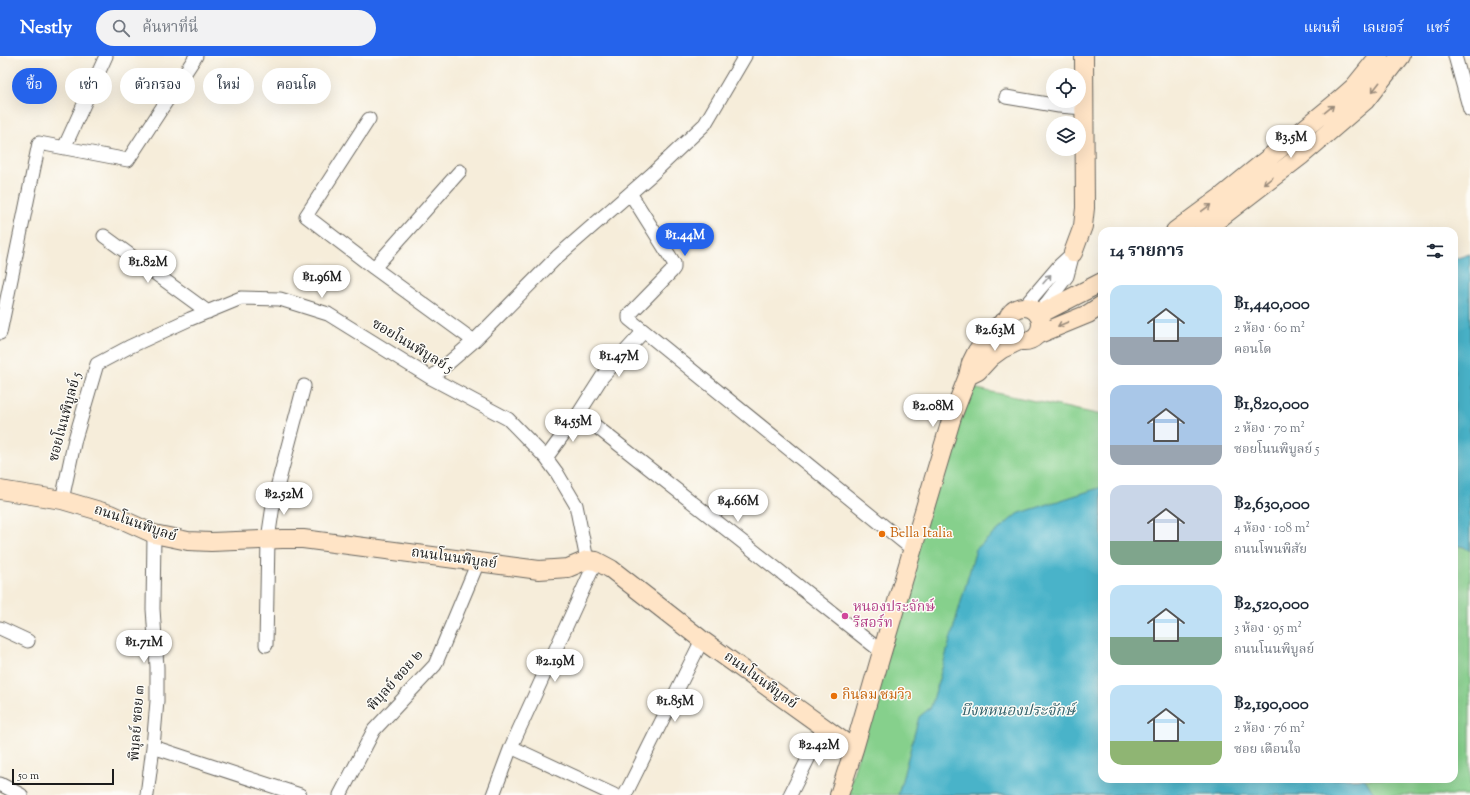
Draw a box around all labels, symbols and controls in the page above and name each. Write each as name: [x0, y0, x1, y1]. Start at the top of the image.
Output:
search box: [96, 10, 376, 46]
text: Nestly: [20, 15, 72, 42]
icon: search: [110, 17, 132, 39]
text: ค้นหาที่นี่: [142, 18, 198, 39]
text: แผนที่: [1304, 19, 1340, 39]
text: เลเยอร์: [1362, 19, 1404, 39]
text: แชร์: [1426, 19, 1450, 39]
chip: ซื้อ: [12, 68, 57, 104]
chip: เช่า: [65, 68, 112, 104]
chip: ตัวกรอง: [120, 68, 195, 104]
chip: ใหม่: [203, 68, 254, 104]
chip: คอนโด: [262, 68, 331, 104]
map controls: [1046, 68, 1086, 156]
button: locate: [1046, 68, 1086, 108]
one-way arrow: [1372, 81, 1380, 92]
one-way arrow: [1324, 104, 1334, 113]
button: layers: [1046, 116, 1086, 156]
pin: ฿3.5M: [1263, 125, 1319, 159]
text: ฿3.5M: [1275, 129, 1307, 147]
one-way arrow: [1262, 177, 1273, 185]
one-way arrow: [1201, 204, 1212, 212]
pin: ฿1.44M: [652, 223, 718, 257]
text: ฿1.44M: [665, 227, 705, 245]
text: 14 รายการ: [1110, 240, 1184, 264]
icon: filters: [1424, 240, 1446, 262]
pin: ฿1.82M: [115, 250, 181, 284]
text: ฿1.82M: [128, 254, 168, 272]
pin: ฿1.96M: [289, 265, 355, 299]
text: ฿1.96M: [302, 269, 342, 287]
one-way arrow: [1043, 274, 1052, 285]
text: ฿1,440,000: [1234, 293, 1310, 317]
icon: home: [1142, 301, 1190, 349]
street label: ซอยโนนพิบูลย์ 5: [367, 313, 458, 379]
pin: ฿2.63M: [962, 318, 1028, 352]
text: 2 ห้อง · 60 m²: [1234, 320, 1305, 338]
one-way arrow: [1057, 321, 1069, 329]
text: ฿2.63M: [975, 322, 1015, 340]
text: คอนโด: [1234, 341, 1272, 359]
pin: ฿1.47M: [586, 344, 652, 378]
text: ฿1.47M: [599, 348, 639, 366]
street label: ซอยโนนพิบูลย์ 5: [42, 369, 88, 464]
text: ฿1,820,000: [1234, 393, 1309, 417]
pin: ฿2.08M: [900, 394, 966, 428]
text: ฿2.08M: [912, 398, 954, 416]
icon: home: [1142, 401, 1190, 449]
pin: ฿4.55M: [540, 409, 606, 443]
text: ฿4.55M: [554, 413, 592, 431]
text: 2 ห้อง · 70 m²: [1234, 420, 1305, 438]
text: ซอยโนนพิบูลย์ 5: [1234, 441, 1320, 459]
pin: ฿2.52M: [251, 482, 317, 516]
text: ฿2.52M: [264, 486, 304, 504]
pin: ฿4.66M: [705, 489, 771, 523]
text: ฿4.66M: [717, 493, 759, 511]
text: ฿2,630,000: [1234, 493, 1310, 517]
street label: ถนนโนนพิบูลย์: [91, 499, 180, 548]
icon: home: [1142, 501, 1190, 549]
text: 4 ห้อง · 108 m²: [1234, 520, 1310, 538]
place label: Bella Italia: [890, 524, 953, 544]
marker: Bella Italia: [877, 529, 887, 539]
street label: ถนนโนนพิบูลย์: [410, 541, 499, 575]
text: ถนนโพนพิสัย: [1234, 541, 1307, 559]
text: ฿2,520,000: [1234, 593, 1309, 617]
place label: หนองประจักษ์ รีสอร์ท: [853, 597, 935, 634]
icon: home: [1142, 601, 1190, 649]
marker: หนองประจักษ์ รีสอร์ท: [840, 611, 850, 621]
text: 3 ห้อง · 95 m²: [1234, 620, 1302, 638]
pin: ฿1.71M: [111, 630, 177, 664]
text: ฿1.71M: [125, 634, 163, 652]
text: ถนนโนนพิบูลย์: [1234, 641, 1314, 659]
street label: พิบุลย์ ซอย ๒: [362, 645, 429, 716]
street label: ถนนโนนพิบูลย์: [719, 646, 802, 715]
pin: ฿2.19M: [522, 649, 588, 683]
text: ฿2.19M: [535, 653, 575, 671]
street label: พิบุลย์ ซอย ๓: [124, 684, 151, 762]
place label: กินลม ชมวิว: [842, 686, 912, 706]
pin: ฿1.85M: [642, 689, 708, 723]
marker: กินลม ชมวิว: [829, 691, 839, 701]
text: ฿1.85M: [656, 693, 694, 711]
text: ฿2,190,000: [1234, 693, 1309, 717]
water label: บึงหหนองประจักษ์: [961, 701, 1078, 722]
icon: home: [1142, 701, 1190, 749]
text: 2 ห้อง · 76 m²: [1234, 720, 1305, 738]
pin: ฿2.42M: [786, 733, 852, 767]
text: ฿2.42M: [798, 737, 840, 755]
text: ซอย เตือนใจ: [1234, 741, 1301, 759]
scale bar: [12, 767, 114, 786]
text: 50 m: [18, 768, 39, 784]

